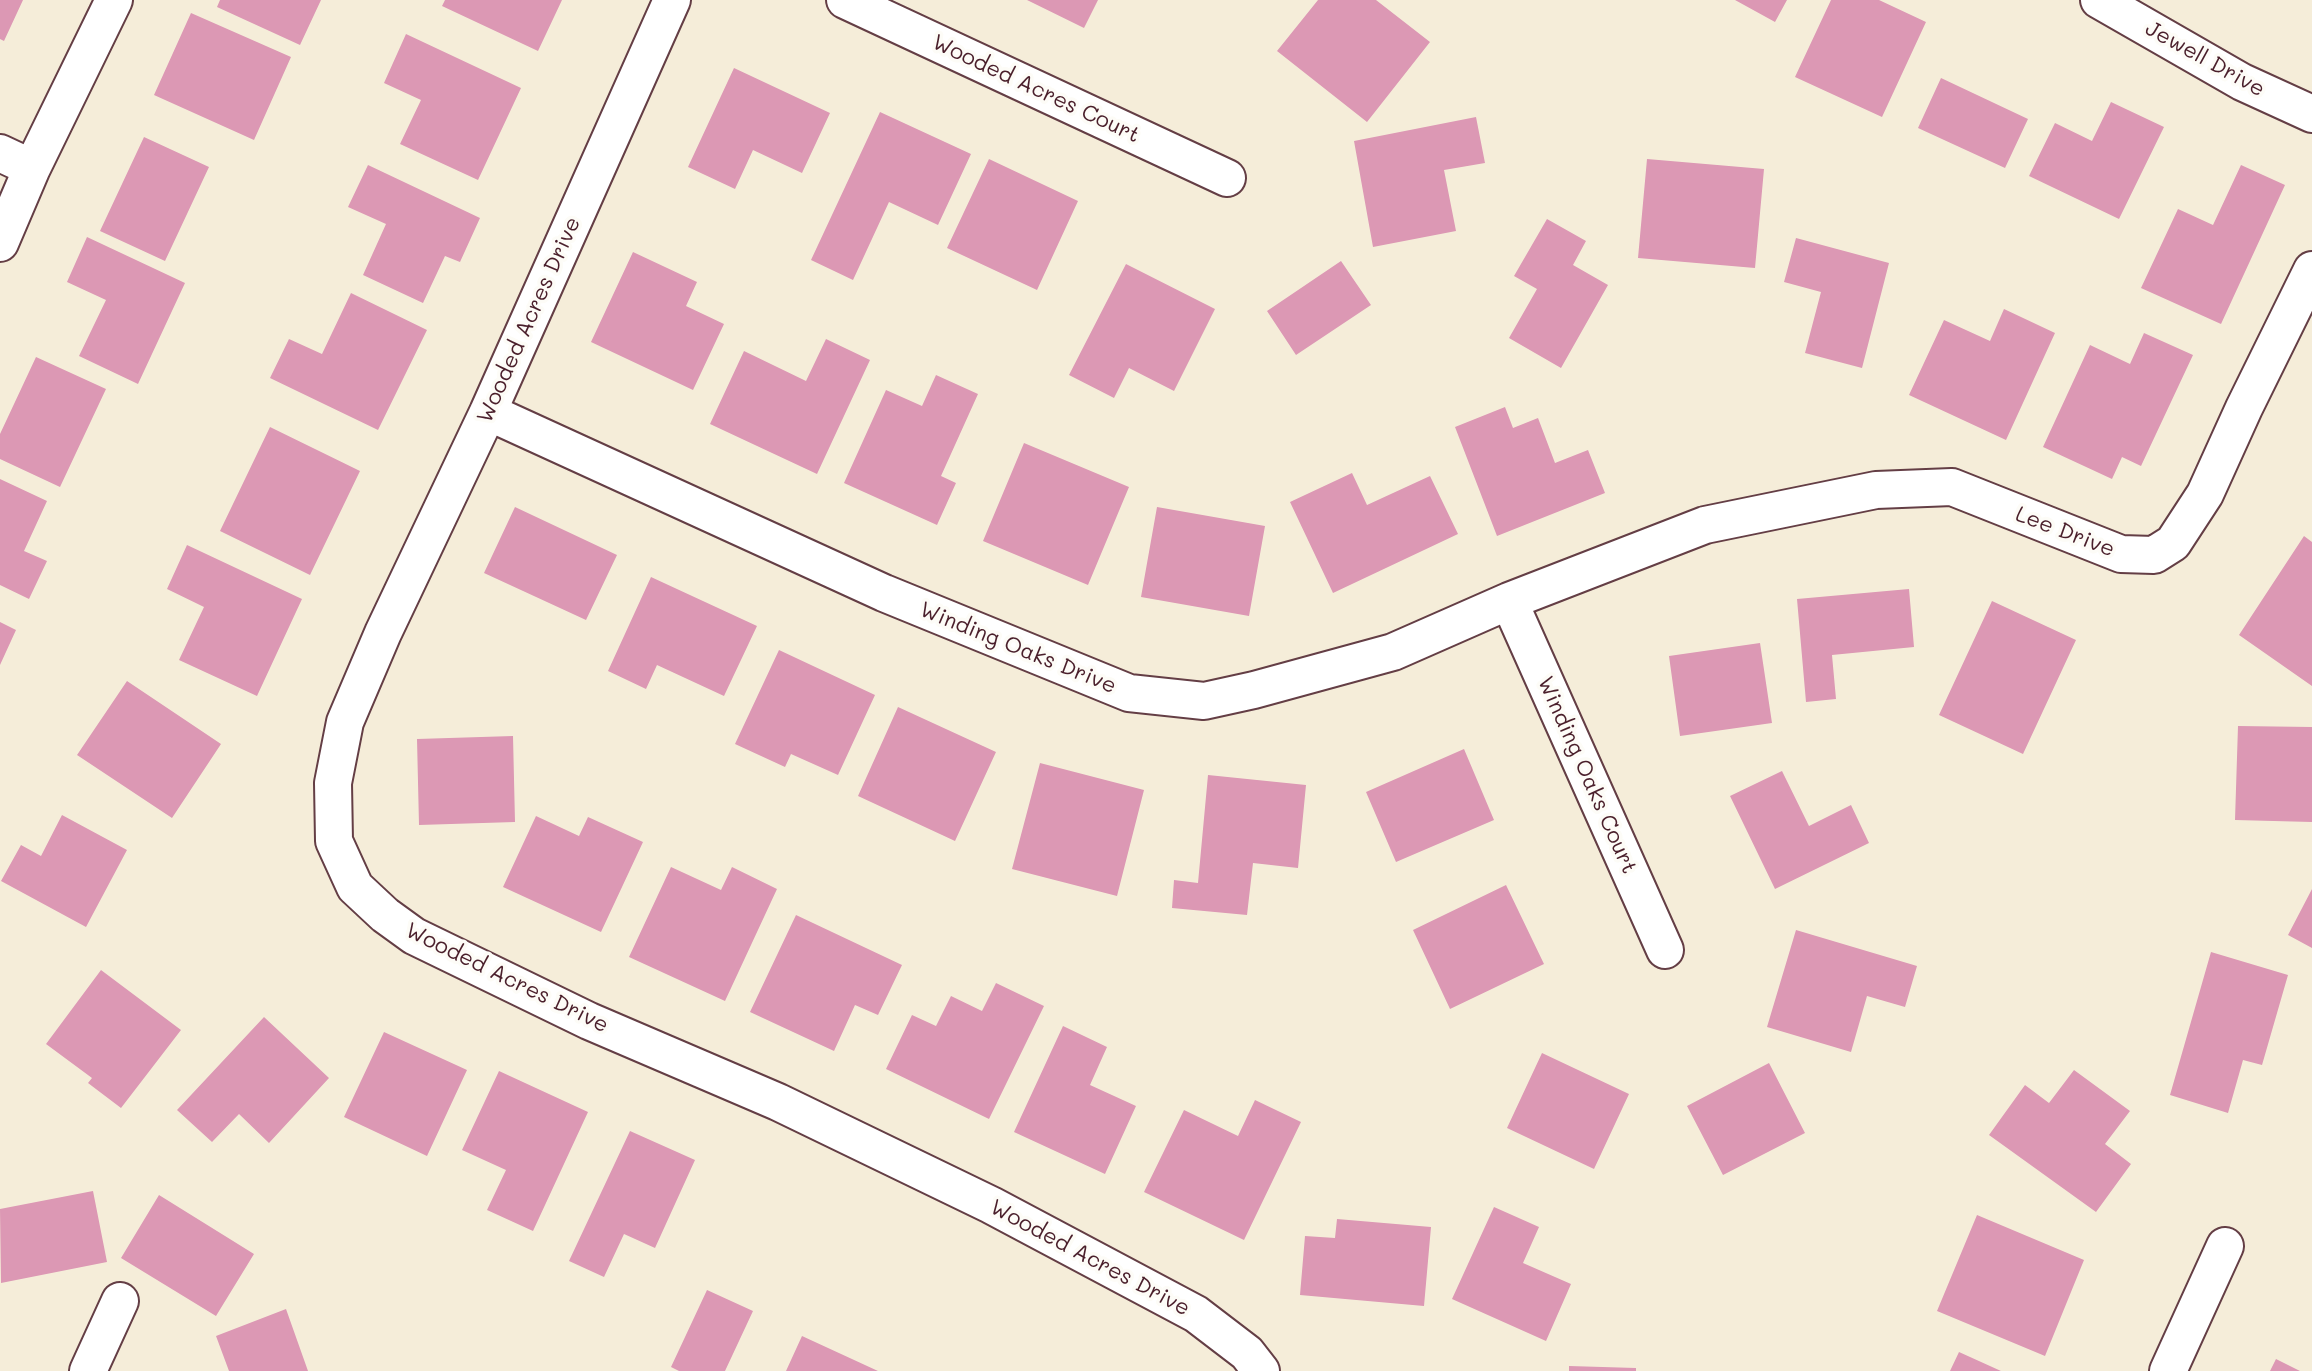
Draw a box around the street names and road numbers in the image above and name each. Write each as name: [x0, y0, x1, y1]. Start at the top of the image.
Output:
street label: Jewell Drive: [2141, 15, 2269, 103]
street label: Wooded Acres Court: [928, 29, 1144, 149]
street label: Wooded Acres Drive: [472, 213, 586, 427]
street label: Lee Drive: [2012, 501, 2118, 563]
street label: Winding Oaks Drive: [916, 597, 1120, 699]
street label: Winding Oaks Court: [1532, 672, 1642, 878]
street label: Wooded Acres Drive: [401, 917, 613, 1039]
street label: Wooded Acres Drive: [986, 1194, 1194, 1322]

